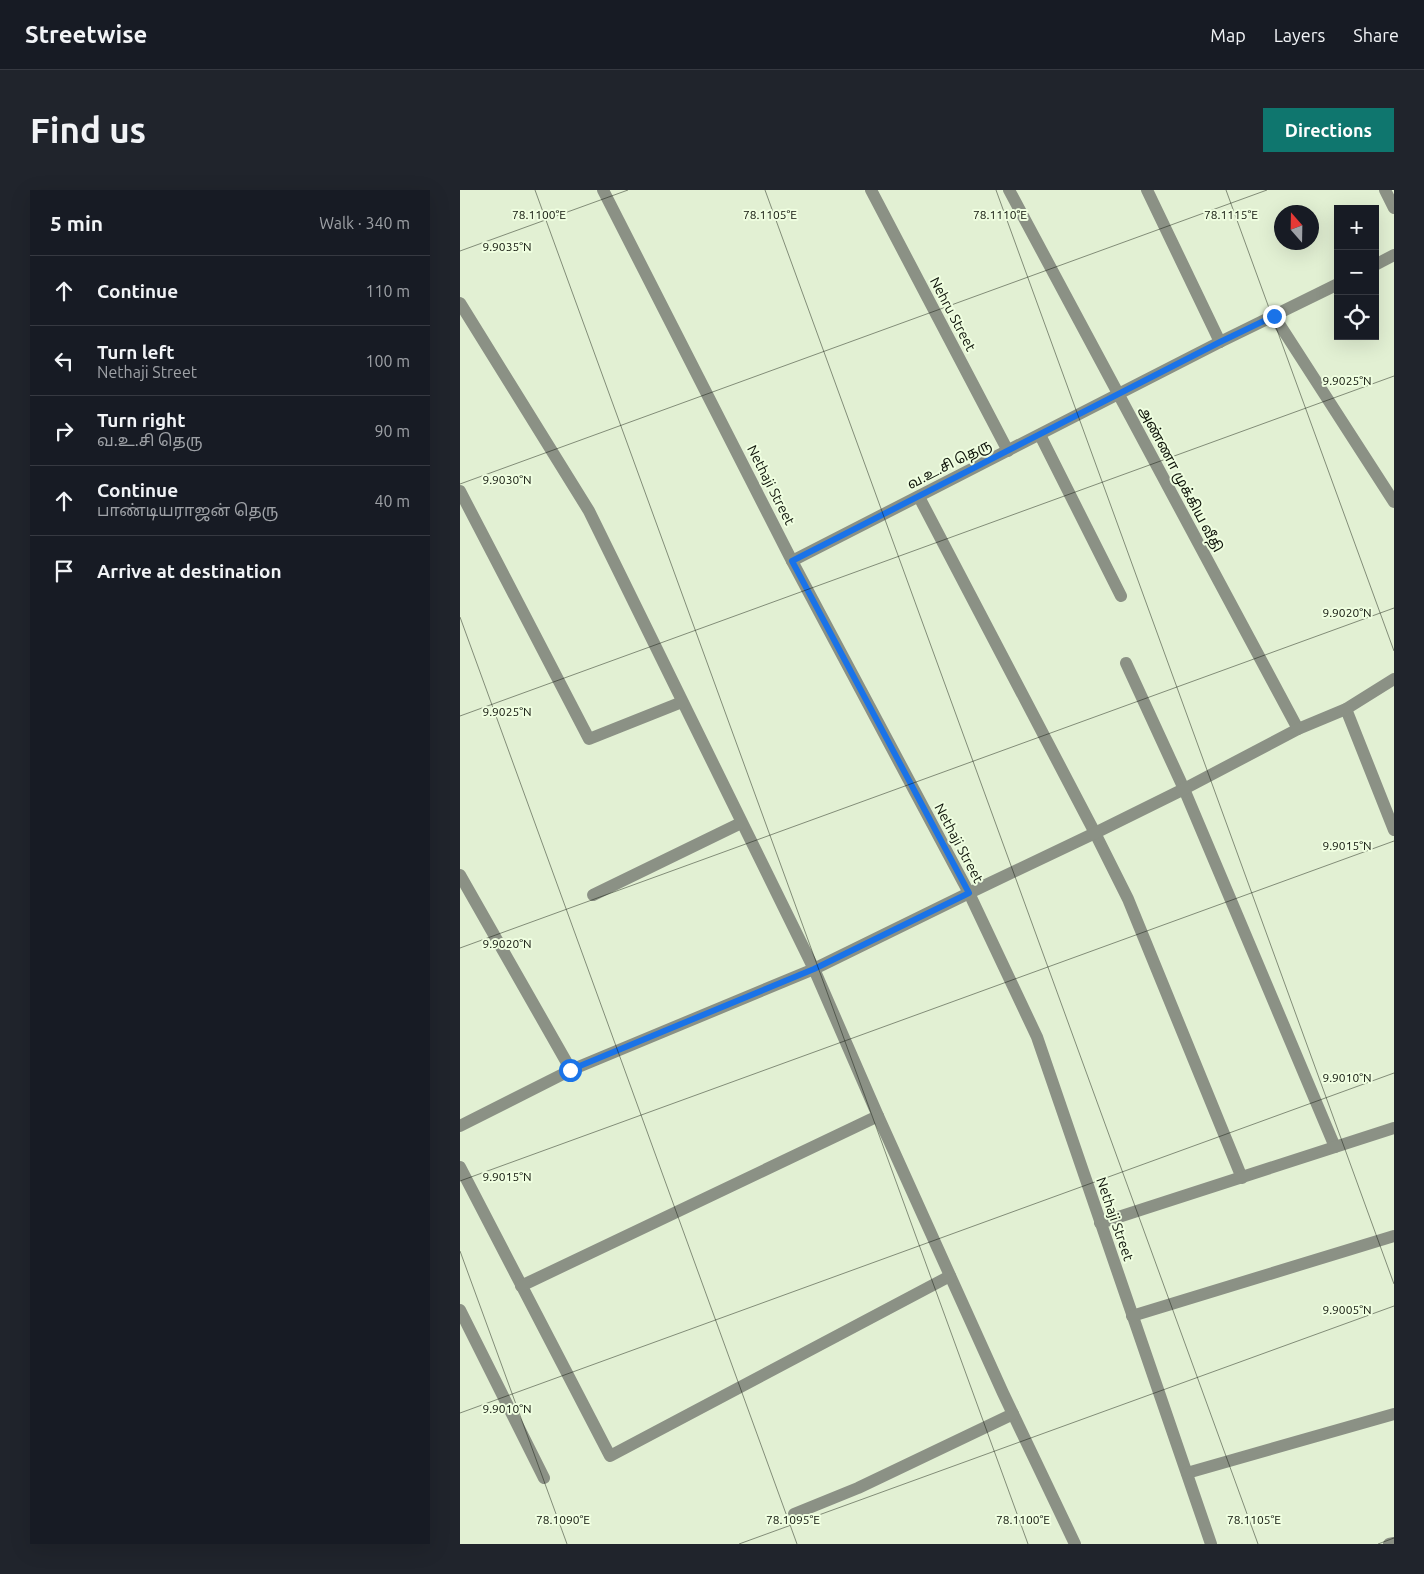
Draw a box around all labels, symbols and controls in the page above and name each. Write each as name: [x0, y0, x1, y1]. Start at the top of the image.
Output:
text: Streetwise: [25, 21, 147, 48]
text: Map: [1210, 25, 1246, 45]
text: Layers: [1274, 25, 1325, 45]
text: Share: [1353, 25, 1399, 45]
button: Directions: [1263, 108, 1394, 152]
text: Find us: [30, 110, 146, 150]
north arrow: [1274, 205, 1319, 250]
map controls: [1334, 205, 1379, 340]
button: +: [1334, 205, 1379, 250]
text: 78.1100°E: [512, 208, 566, 221]
text: 78.1105°E: [743, 208, 797, 221]
text: 78.1110°E: [973, 208, 1027, 221]
text: 78.1115°E: [1204, 208, 1258, 221]
text: 5 min: [50, 211, 103, 235]
text: Walk · 340 m: [319, 214, 410, 232]
text: 9.9035°N: [482, 240, 532, 253]
button: −: [1334, 250, 1379, 295]
street label: Nehru Street: [927, 274, 979, 354]
icon: ahead: [50, 277, 78, 305]
text: Continue: [97, 280, 178, 302]
text: 110 m: [365, 282, 410, 300]
button: locate: [1334, 295, 1379, 340]
route end: [1263, 305, 1286, 328]
text: Turn left: [97, 341, 175, 363]
icon: left: [50, 347, 78, 375]
text: 100 m: [365, 352, 410, 370]
text: Nethaji Street: [97, 363, 197, 381]
text: 9.9025°N: [1322, 374, 1372, 387]
street label: அண்ணா முக்கிய வீதி: [1134, 403, 1226, 556]
text: Turn right: [97, 409, 185, 431]
icon: right: [50, 417, 78, 445]
text: 90 m: [374, 422, 410, 440]
text: வ.உ.சி தெரு: [97, 431, 203, 449]
street label: வ.உ.சி தெரு: [904, 436, 995, 494]
street label: Nethaji Street: [744, 442, 798, 528]
text: 9.9030°N: [482, 473, 532, 486]
text: Continue: [97, 479, 178, 501]
icon: ahead: [50, 487, 78, 515]
text: 40 m: [374, 492, 410, 510]
text: பாண்டியராஜன் தெரு: [97, 501, 278, 519]
icon: arrive: [50, 557, 78, 585]
text: Arrive at destination: [97, 560, 282, 582]
text: 9.9020°N: [1322, 606, 1372, 619]
text: 9.9025°N: [482, 705, 532, 718]
street label: Nethaji Street: [931, 801, 987, 886]
text: 9.9015°N: [1322, 839, 1372, 852]
text: 9.9020°N: [482, 937, 532, 950]
route start: [559, 1059, 582, 1082]
text: 9.9010°N: [1322, 1071, 1372, 1084]
text: 9.9015°N: [482, 1170, 532, 1183]
street label: Nethaji Street: [1093, 1175, 1137, 1263]
text: 9.9005°N: [1322, 1303, 1372, 1316]
text: 9.9010°N: [482, 1402, 532, 1415]
text: 78.1090°E: [536, 1513, 590, 1526]
text: 78.1095°E: [766, 1513, 820, 1526]
text: 78.1100°E: [996, 1513, 1050, 1526]
text: 78.1105°E: [1227, 1513, 1281, 1526]

